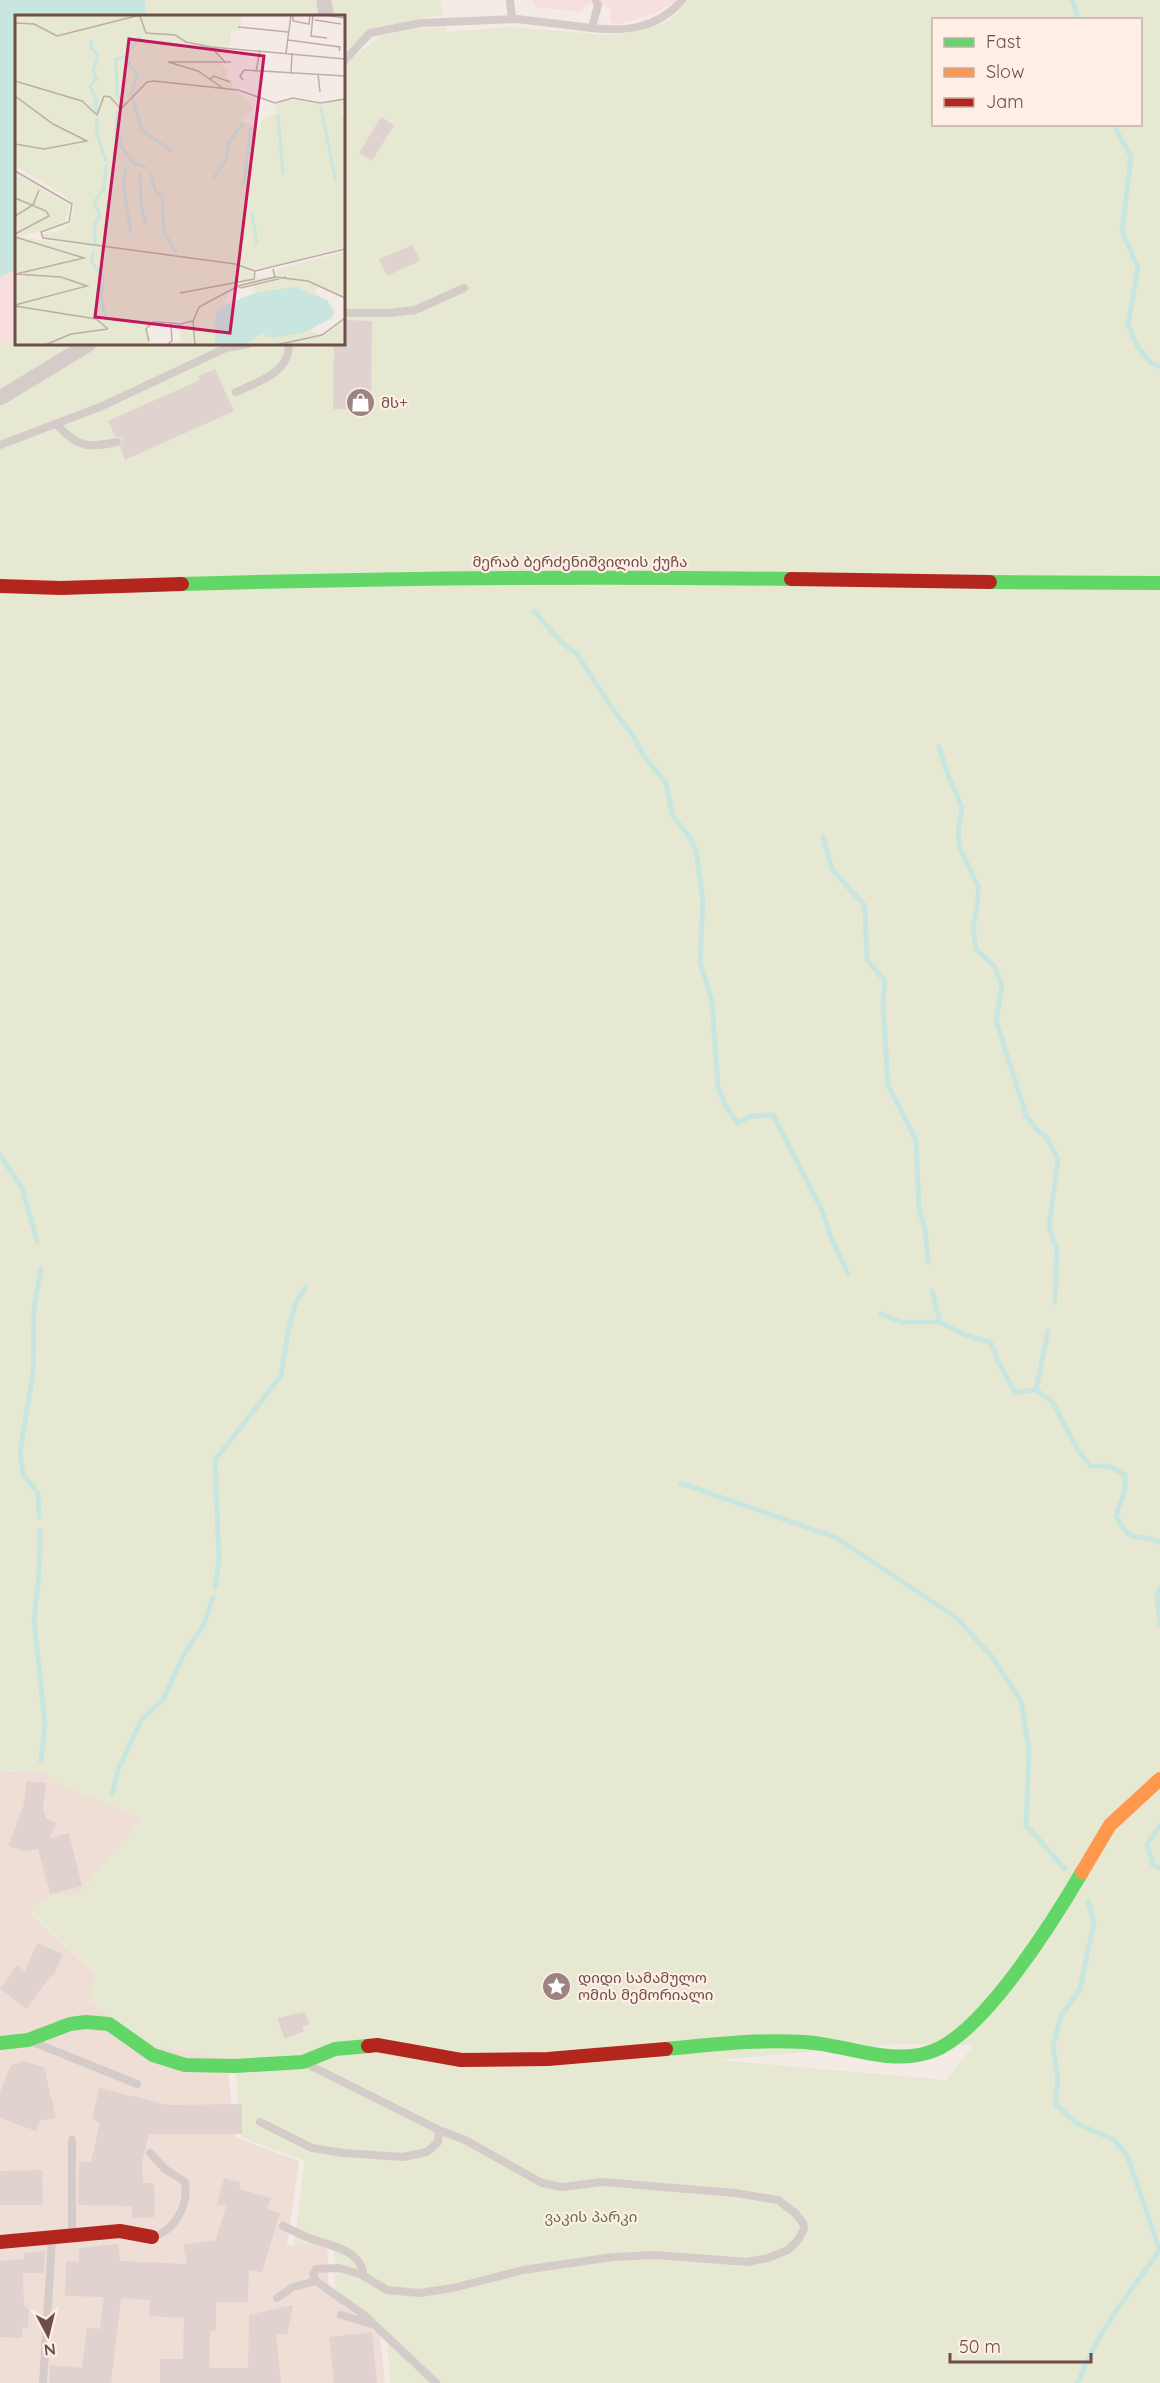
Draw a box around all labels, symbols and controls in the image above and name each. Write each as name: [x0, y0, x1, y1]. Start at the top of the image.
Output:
inset map: [15, 15, 345, 345]
legend: [932, 18, 1142, 126]
text: Fast: [986, 30, 1021, 53]
text: Slow: [986, 60, 1024, 83]
text: Jam: [986, 90, 1024, 113]
shop icon: მს+: [344, 386, 376, 418]
place label: მს+: [381, 393, 408, 412]
street label: მერაბ ბერძენიშვილის ქუჩა: [472, 552, 688, 571]
place label: დიდი სამამულო ომის მემორიალი: [578, 1968, 713, 2004]
place icon: დიდი სამამულო ომის მემორიალი: [541, 1970, 573, 2002]
park label: ვაკის პარკი: [545, 2207, 637, 2226]
north arrow: [18, 2305, 78, 2365]
scale bar: [950, 2326, 1091, 2364]
text: 50 m: [959, 2335, 1001, 2358]
text: N: [43, 2339, 57, 2361]

